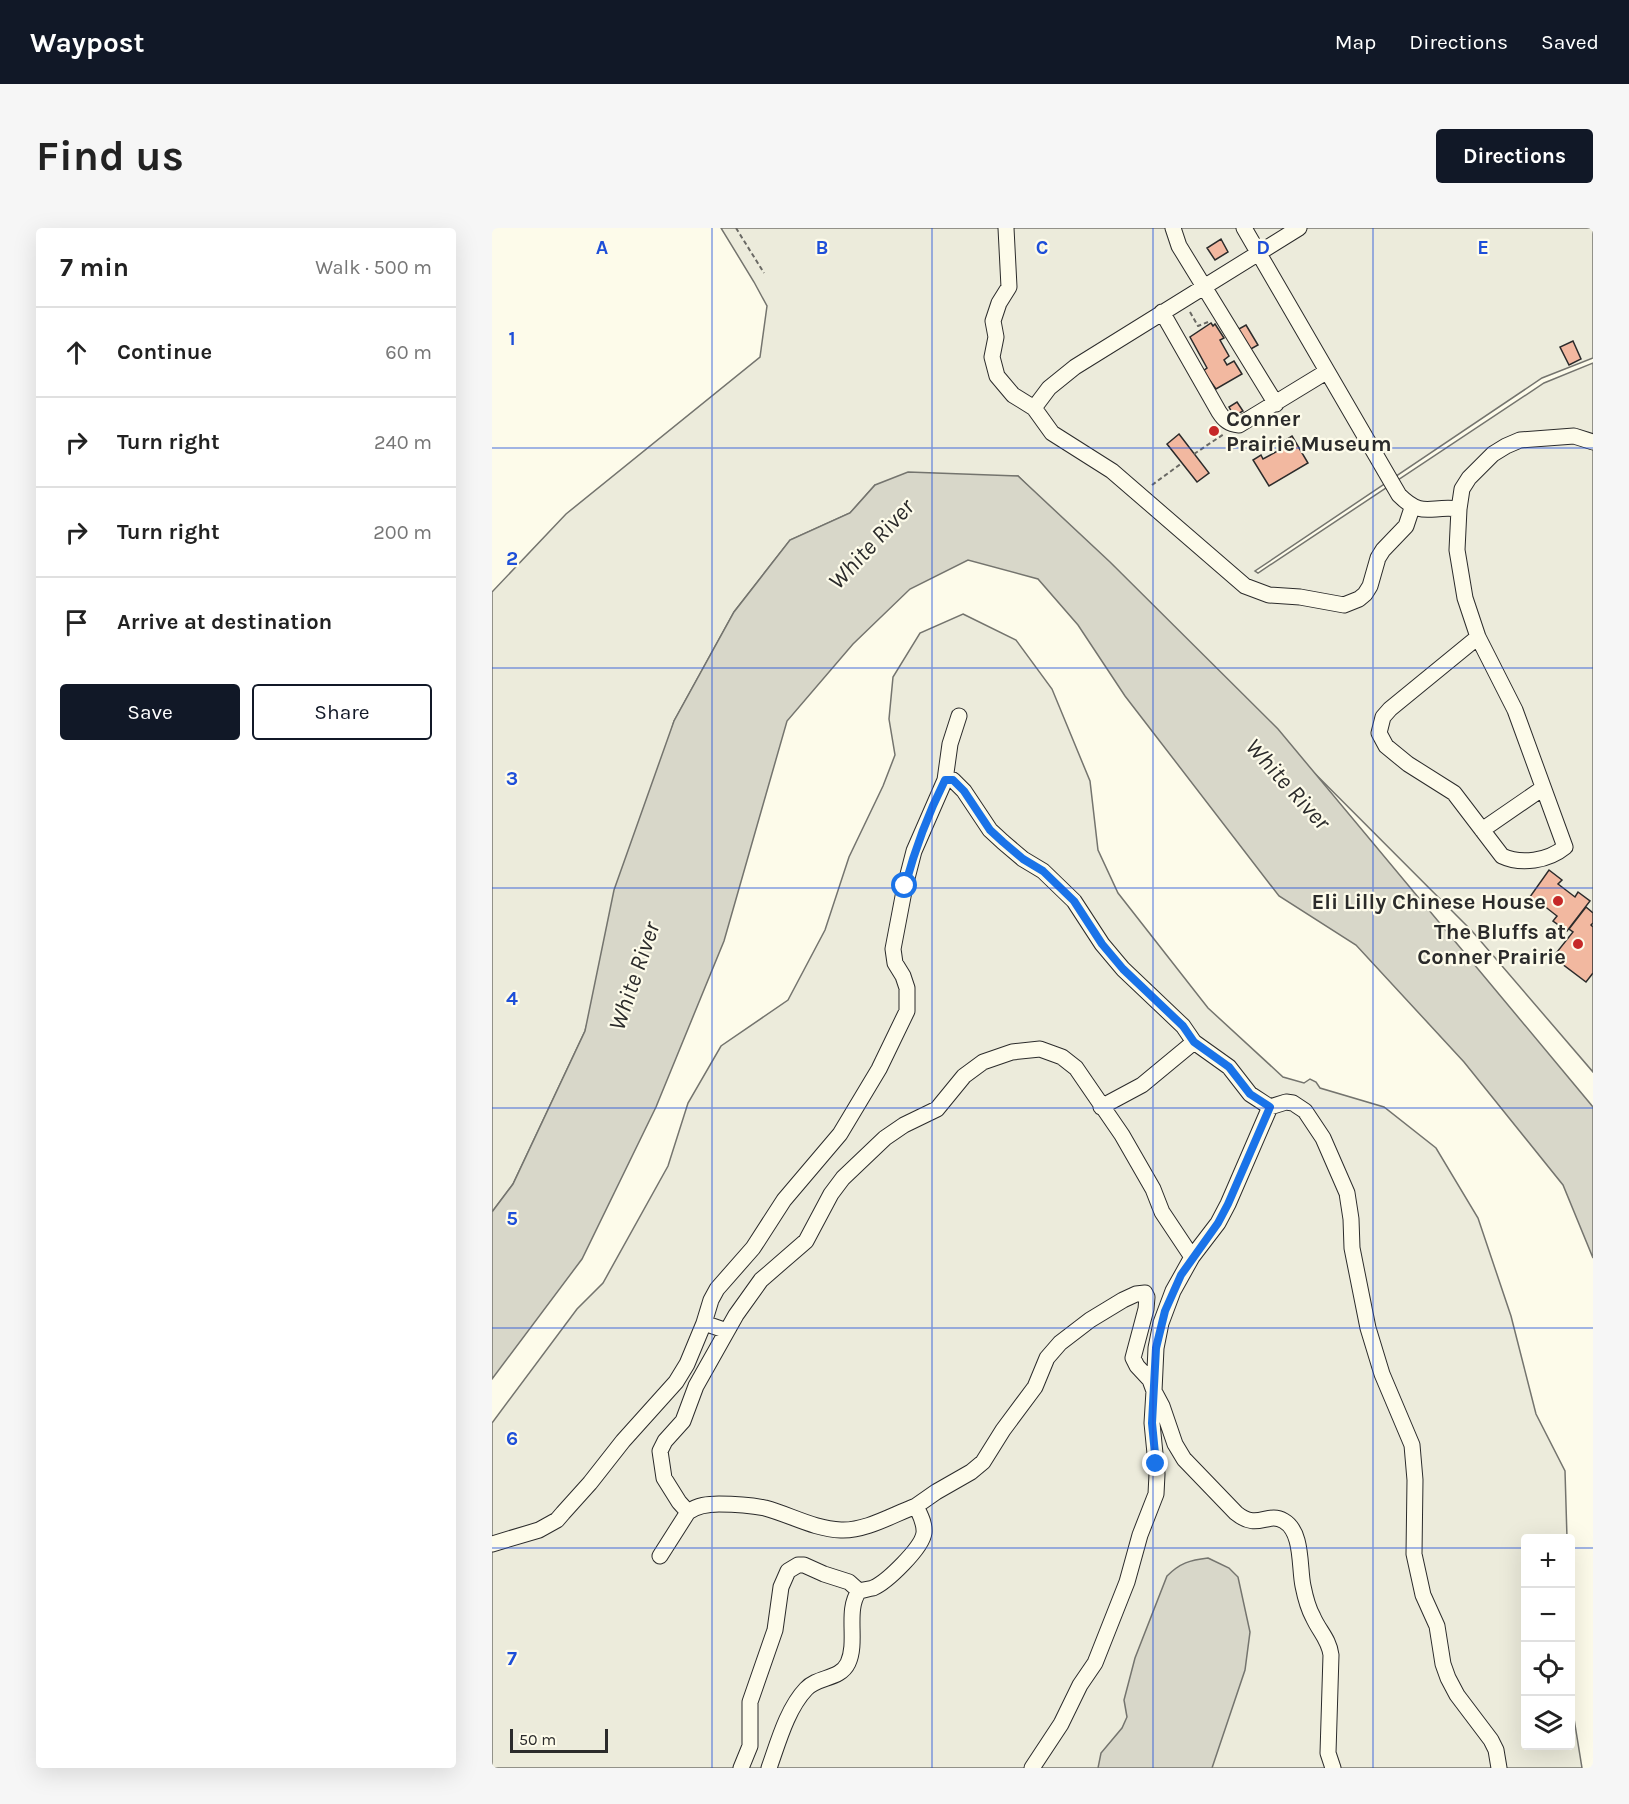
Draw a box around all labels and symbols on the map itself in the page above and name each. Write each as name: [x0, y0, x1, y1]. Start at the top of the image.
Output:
text: A: [596, 236, 609, 259]
text: B: [816, 236, 828, 259]
text: C: [1036, 236, 1048, 259]
text: D: [1256, 236, 1270, 259]
text: E: [1477, 236, 1489, 259]
text: 1: [508, 327, 516, 350]
place label: Conner Prairie Museum: [1226, 406, 1392, 457]
marker: Conner Prairie Museum: [1207, 424, 1221, 438]
water label: White River: [822, 493, 920, 595]
text: 2: [506, 547, 518, 570]
water label: White River: [1240, 733, 1337, 836]
text: 3: [506, 767, 518, 790]
route start: [891, 872, 917, 898]
place label: Eli Lilly Chinese House: [1311, 889, 1546, 915]
marker: Eli Lilly Chinese House: [1551, 894, 1565, 908]
water label: White River: [602, 917, 666, 1034]
place label: The Bluffs at Conner Prairie: [1417, 919, 1566, 970]
marker: The Bluffs at Conner Prairie: [1571, 937, 1585, 951]
text: 4: [506, 987, 518, 1010]
text: 5: [506, 1207, 518, 1230]
text: 6: [506, 1427, 518, 1450]
route end: [1142, 1450, 1168, 1476]
text: 7: [507, 1647, 517, 1670]
scale bar: [510, 1726, 608, 1754]

